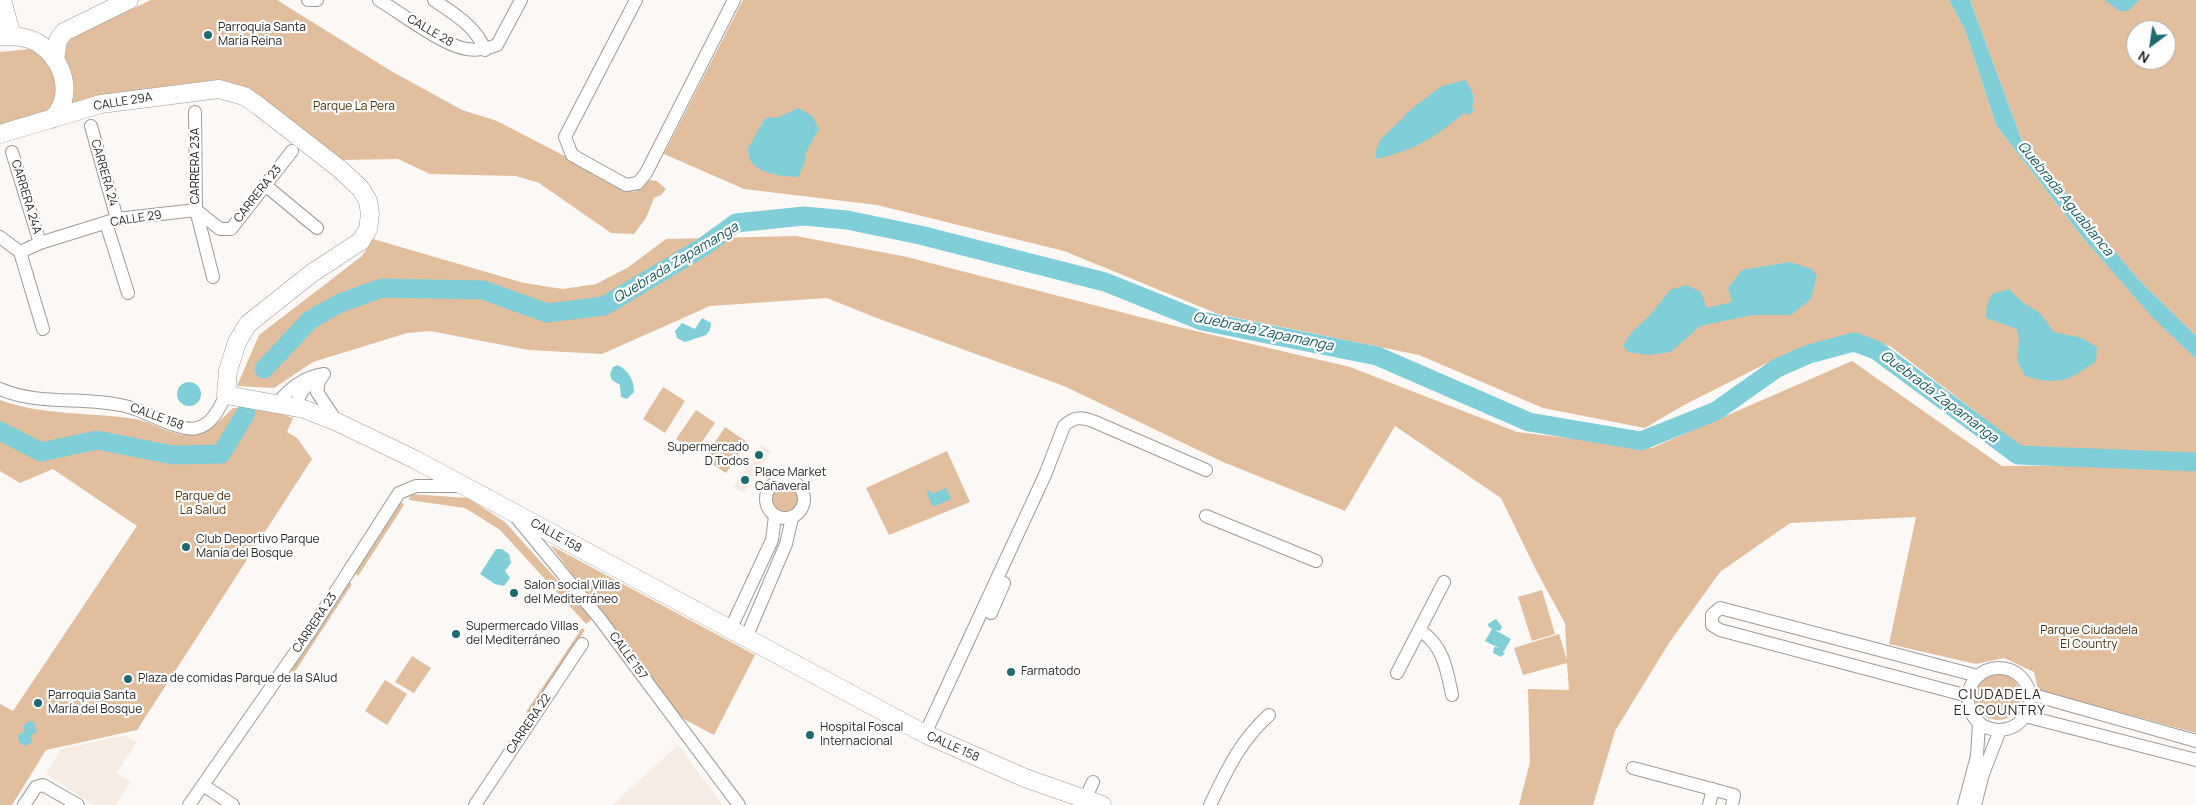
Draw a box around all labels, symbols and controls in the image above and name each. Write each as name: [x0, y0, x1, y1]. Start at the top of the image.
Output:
street label: CALLE 28: [404, 12, 456, 50]
north arrow: [2126, 20, 2176, 70]
place label: Parroquia Santa María Reina: [218, 21, 306, 49]
marker: Parroquia Santa María Reina: [202, 29, 214, 41]
text: N: [2134, 47, 2153, 68]
street label: CALLE 29A: [93, 90, 153, 114]
park label: Parque La Pera: [313, 100, 395, 114]
street label: CARRERA 23A: [189, 128, 203, 204]
street label: CARRERA 24: [88, 138, 120, 208]
water label: Quebrada Aguablanca: [2014, 138, 2116, 260]
street label: CARRERA 24A: [8, 158, 44, 236]
street label: CARRERA 23: [231, 162, 285, 226]
street label: CALLE 29: [109, 208, 163, 230]
water label: Quebrada Zapamanga: [610, 219, 742, 307]
water label: Quebrada Zapamanga: [1191, 309, 1335, 355]
water label: Quebrada Zapamanga: [1877, 347, 2001, 447]
street label: CALLE 158: [128, 401, 186, 433]
place label: Supermercado D Todos: [667, 441, 749, 469]
marker: Supermercado D Todos: [753, 449, 765, 461]
place label: Place Market Cañaveral: [755, 466, 826, 494]
marker: Place Market Cañaveral: [739, 474, 751, 486]
park label: Parque de La Salud: [175, 490, 231, 518]
street label: CALLE 158: [528, 516, 584, 556]
place label: Club Deportivo Parque Manía del Bosque: [196, 533, 320, 561]
marker: Club Deportivo Parque Manía del Bosque: [180, 541, 192, 553]
place label: Salon social Villas del Mediterráneo: [524, 579, 620, 607]
marker: Salon social Villas del Mediterráneo: [508, 587, 520, 599]
street label: CARRERA 23: [290, 590, 340, 656]
place label: Supermercado Villas del Mediterráneo: [466, 620, 579, 648]
park label: Parque Ciudadela El Country: [2040, 624, 2138, 652]
marker: Supermercado Villas del Mediterráneo: [450, 628, 462, 640]
street label: CALLE 157: [606, 629, 650, 683]
place label: Farmatodo: [1021, 665, 1081, 679]
marker: Farmatodo: [1005, 666, 1017, 678]
place label: Plaza de comidas Parque de la SAlud: [138, 672, 337, 686]
marker: Plaza de comidas Parque de la SAlud: [122, 673, 134, 685]
district label: CIUDADELA EL COUNTRY: [1953, 687, 2047, 720]
place label: Parroquia Santa María del Bosque: [48, 689, 142, 717]
street label: CARRERA 22: [504, 691, 554, 757]
marker: Parroquia Santa María del Bosque: [32, 697, 44, 709]
place label: Hospital Foscal Internacional: [820, 721, 903, 749]
marker: Hospital Foscal Internacional: [804, 729, 816, 741]
street label: CALLE 158: [924, 729, 982, 765]

